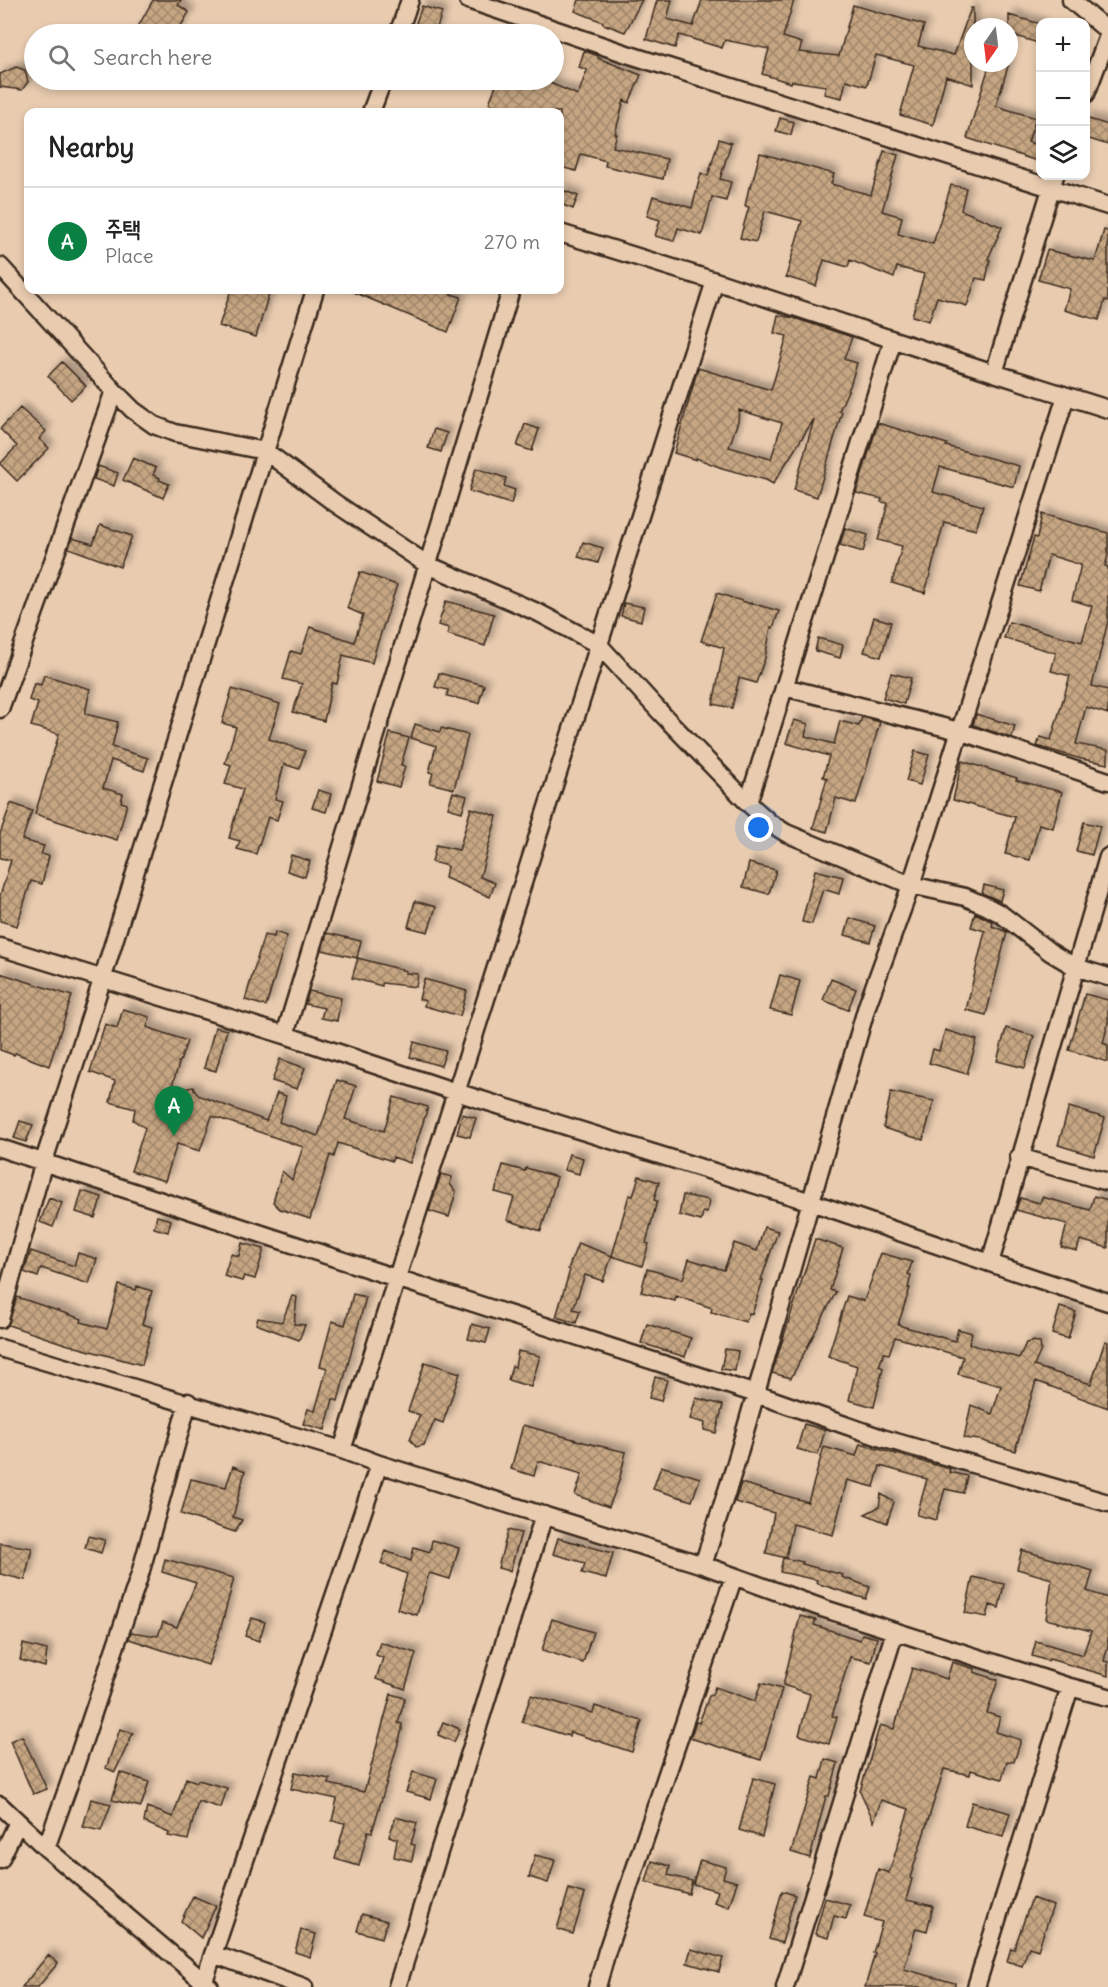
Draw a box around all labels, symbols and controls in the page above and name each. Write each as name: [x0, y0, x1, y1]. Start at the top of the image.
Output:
north arrow: [964, 18, 1018, 72]
map controls: [1036, 18, 1090, 180]
button: +: [1036, 18, 1090, 72]
search box: [24, 24, 564, 90]
icon: search: [45, 41, 78, 74]
text: Search here: [93, 43, 212, 71]
button: −: [1036, 72, 1090, 126]
button: layers: [1036, 126, 1090, 180]
text: Nearby: [48, 131, 134, 164]
text: 주택: [105, 214, 140, 242]
text: A: [61, 229, 74, 254]
text: 270 m: [484, 229, 540, 254]
text: Place: [105, 243, 153, 268]
your location: [744, 813, 773, 842]
pin: A: [154, 1086, 194, 1136]

